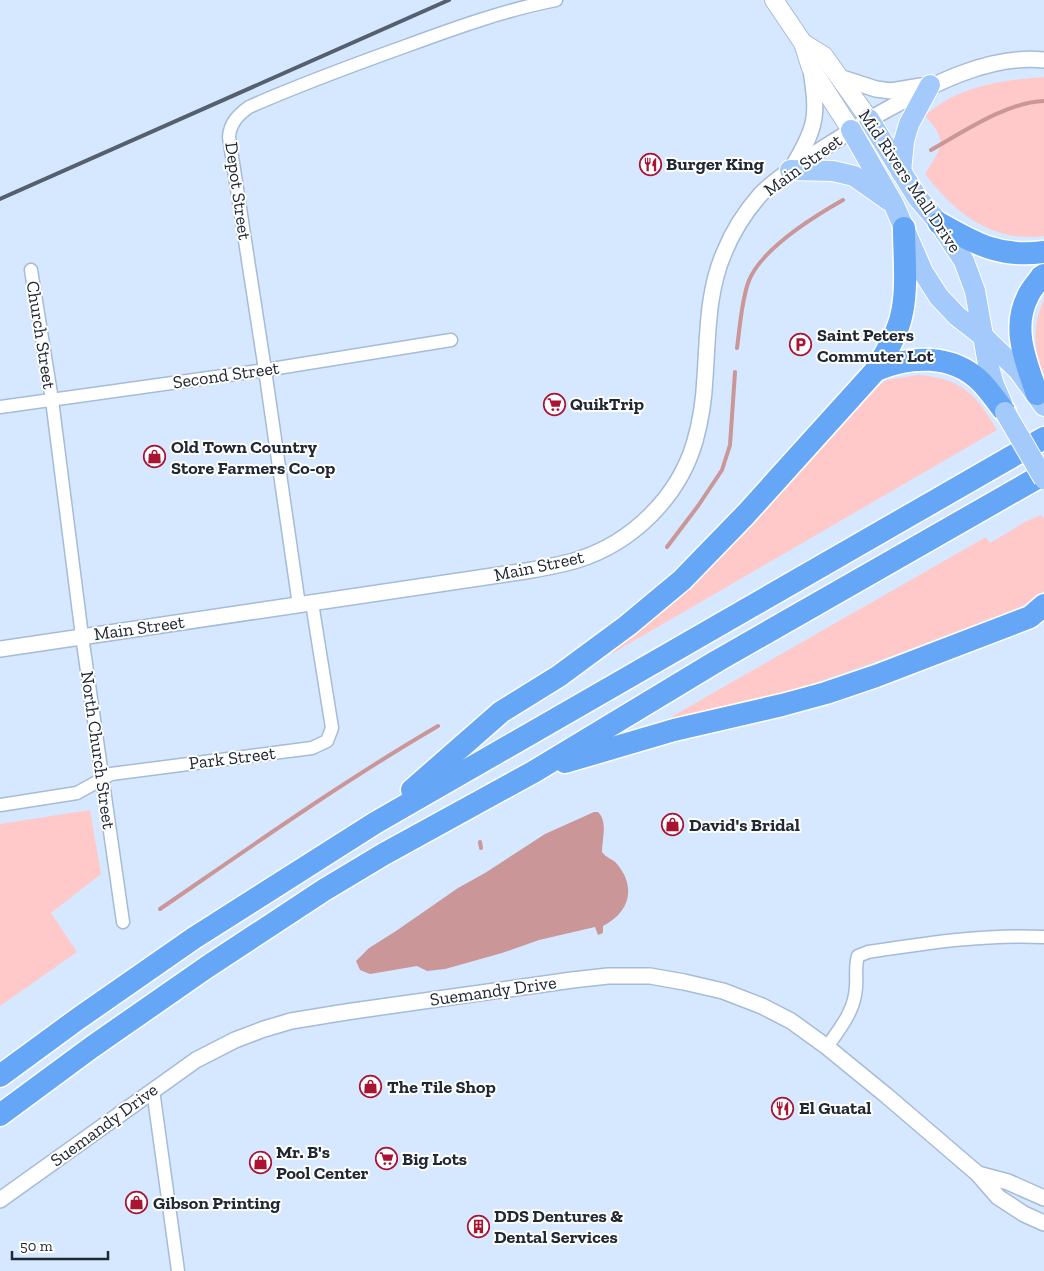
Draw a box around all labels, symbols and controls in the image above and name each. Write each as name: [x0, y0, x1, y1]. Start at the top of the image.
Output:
street label: Mid Rivers Mall Drive: [854, 105, 966, 257]
street label: Main Street: [760, 129, 847, 201]
street label: Depot Street: [220, 141, 256, 242]
restaurant icon: Burger King: [638, 152, 662, 176]
place label: Burger King: [666, 153, 764, 175]
street label: Church Street: [22, 279, 60, 391]
place label: Saint Peters Commuter Lot: [817, 324, 934, 367]
parking icon: Saint Peters Commuter Lot: [789, 333, 813, 357]
street label: Second Street: [171, 357, 281, 393]
supermarket icon: QuikTrip: [542, 392, 566, 416]
place label: QuikTrip: [570, 393, 644, 415]
place label: Old Town Country Store Farmers Co-op: [171, 436, 335, 479]
shop icon: Old Town Country Store Farmers Co-op: [143, 445, 167, 469]
street label: Main Street: [492, 546, 586, 586]
street label: Main Street: [92, 611, 186, 645]
street label: North Church Street: [76, 670, 120, 831]
street label: Park Street: [187, 742, 277, 774]
shop icon: David's Bridal: [661, 813, 685, 837]
place label: David's Bridal: [689, 814, 800, 836]
street label: Suemandy Drive: [428, 971, 558, 1011]
shop icon: The Tile Shop: [359, 1075, 383, 1099]
place label: The Tile Shop: [387, 1076, 496, 1098]
street label: Suemandy Drive: [46, 1079, 162, 1171]
restaurant icon: El Guatal: [771, 1096, 795, 1120]
place label: El Guatal: [799, 1097, 872, 1119]
place label: Mr. B's Pool Center: [276, 1141, 369, 1184]
supermarket icon: Big Lots: [374, 1147, 398, 1171]
place label: Big Lots: [402, 1148, 467, 1170]
shop icon: Mr. B's Pool Center: [248, 1150, 272, 1174]
shop icon: Gibson Printing: [125, 1191, 149, 1215]
place label: Gibson Printing: [153, 1192, 281, 1214]
place label: DDS Dentures & Dental Services: [494, 1205, 623, 1248]
building icon: DDS Dentures & Dental Services: [466, 1214, 490, 1238]
scale bar: [12, 1228, 109, 1260]
text: 50 m: [20, 1237, 53, 1255]

